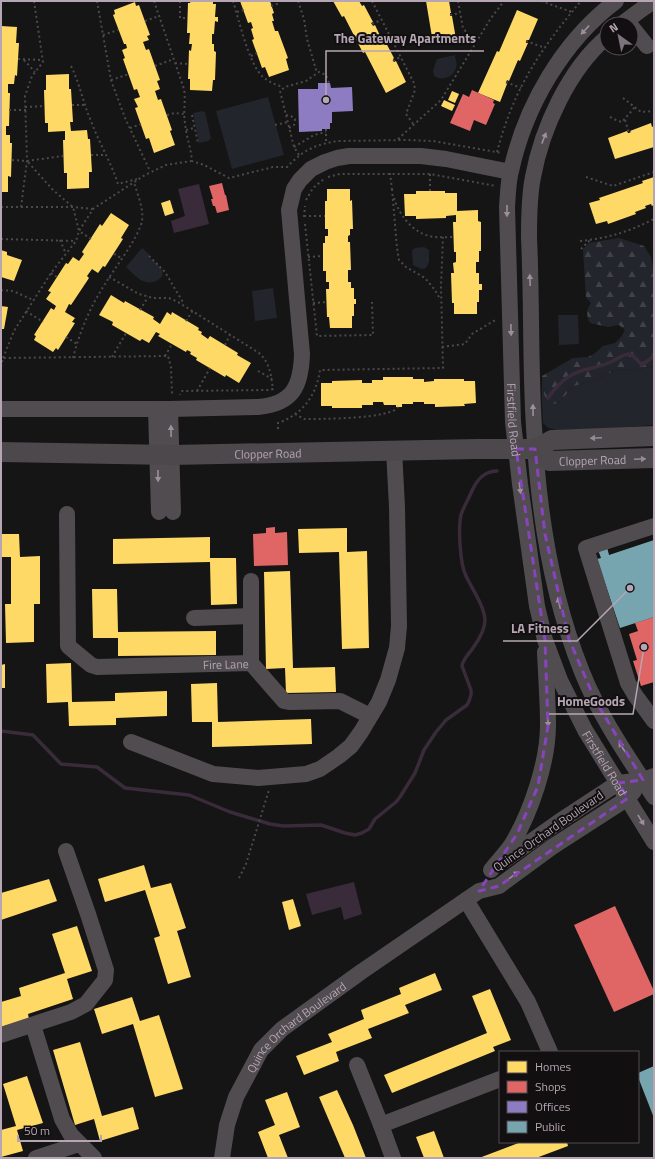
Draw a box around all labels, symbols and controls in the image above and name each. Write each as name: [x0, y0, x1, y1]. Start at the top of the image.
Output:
north arrow: [599, 16, 639, 56]
text: N: [606, 19, 621, 36]
one-way arrow: [580, 25, 590, 35]
callout: The Gateway Apartments: [326, 26, 484, 51]
text: The Gateway Apartments: [334, 28, 476, 48]
one-way arrow: [541, 132, 547, 144]
one-way arrow: [504, 205, 510, 218]
one-way arrow: [527, 273, 533, 286]
one-way arrow: [507, 324, 514, 336]
street label: Firstfield Road: [502, 383, 526, 457]
one-way arrow: [530, 403, 536, 416]
one-way arrow: [167, 425, 174, 437]
one-way arrow: [590, 435, 602, 442]
street label: Clopper Road: [234, 443, 302, 463]
street label: Clopper Road: [559, 449, 626, 470]
one-way arrow: [634, 456, 646, 463]
one-way arrow: [155, 470, 161, 483]
one-way arrow: [517, 482, 523, 494]
one-way arrow: [556, 597, 562, 609]
callout: LA Fitness: [503, 616, 577, 641]
text: LA Fitness: [511, 618, 569, 638]
street label: Fire Lane: [203, 654, 249, 674]
callout: HomeGoods: [549, 689, 633, 714]
text: HomeGoods: [557, 691, 625, 711]
one-way arrow: [545, 715, 551, 728]
street label: Firstfield Road: [578, 727, 633, 799]
one-way arrow: [618, 742, 626, 752]
street label: Quince Orchard Boulevard: [489, 786, 607, 876]
one-way arrow: [638, 814, 645, 826]
one-way arrow: [509, 871, 519, 879]
street label: Quince Orchard Boulevard: [241, 976, 350, 1076]
legend: [499, 1051, 639, 1143]
text: Homes: [535, 1057, 571, 1076]
text: Shops: [535, 1077, 567, 1096]
text: Offices: [535, 1097, 571, 1116]
scale bar: [18, 1117, 101, 1143]
text: Public: [535, 1117, 565, 1136]
text: 50 m: [24, 1121, 50, 1140]

